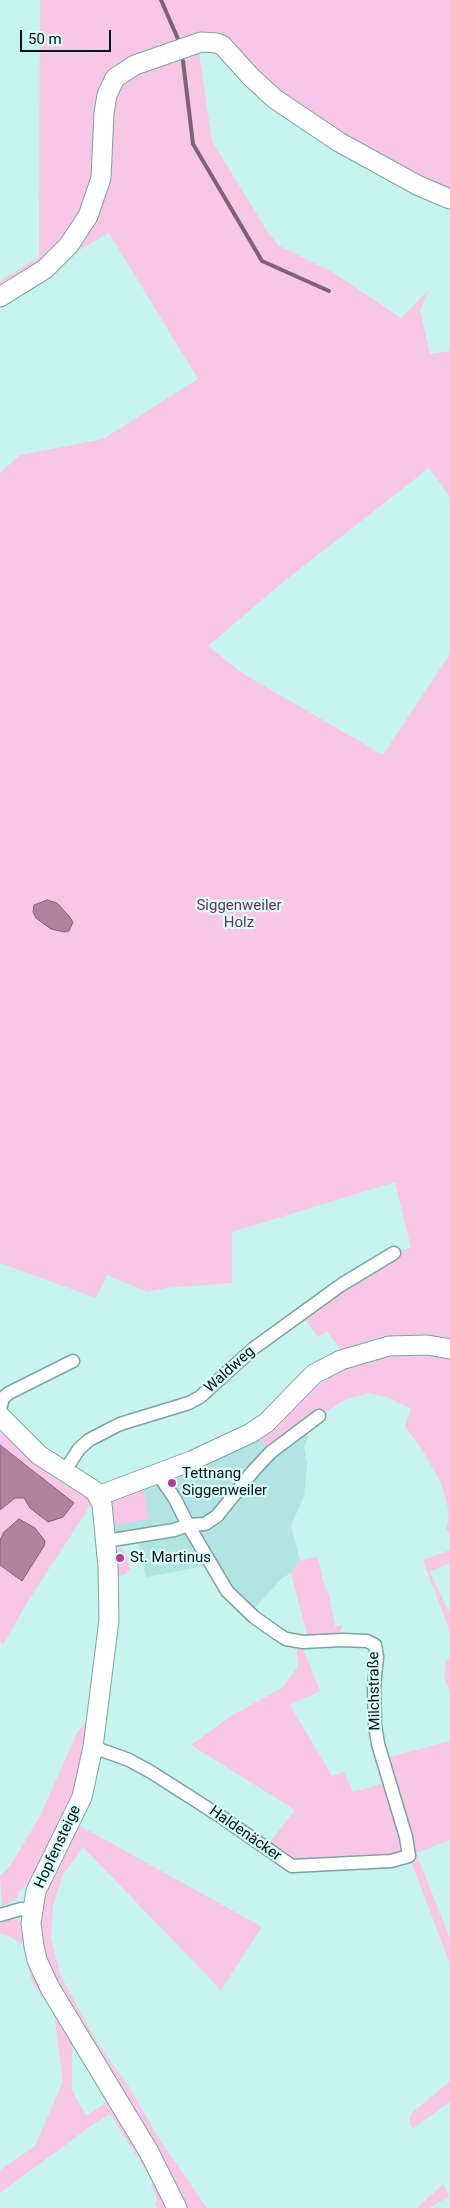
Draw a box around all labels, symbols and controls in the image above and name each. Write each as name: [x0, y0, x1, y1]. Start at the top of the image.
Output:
scale bar: [22, 20, 114, 52]
text: 50 m: [28, 30, 62, 48]
park label: Siggenweiler Holz: [196, 897, 282, 932]
street label: Waldweg: [201, 1343, 259, 1397]
place label: Tettnang Siggenweiler: [182, 1465, 267, 1500]
marker: Tettnang Siggenweiler: [166, 1477, 178, 1489]
place label: St. Martinus: [130, 1549, 211, 1567]
marker: St. Martinus: [114, 1552, 126, 1564]
street label: Milchstraße: [365, 1651, 385, 1731]
street label: Hopfensteige: [31, 1803, 85, 1891]
street label: Haldenäcker: [206, 1803, 284, 1865]

